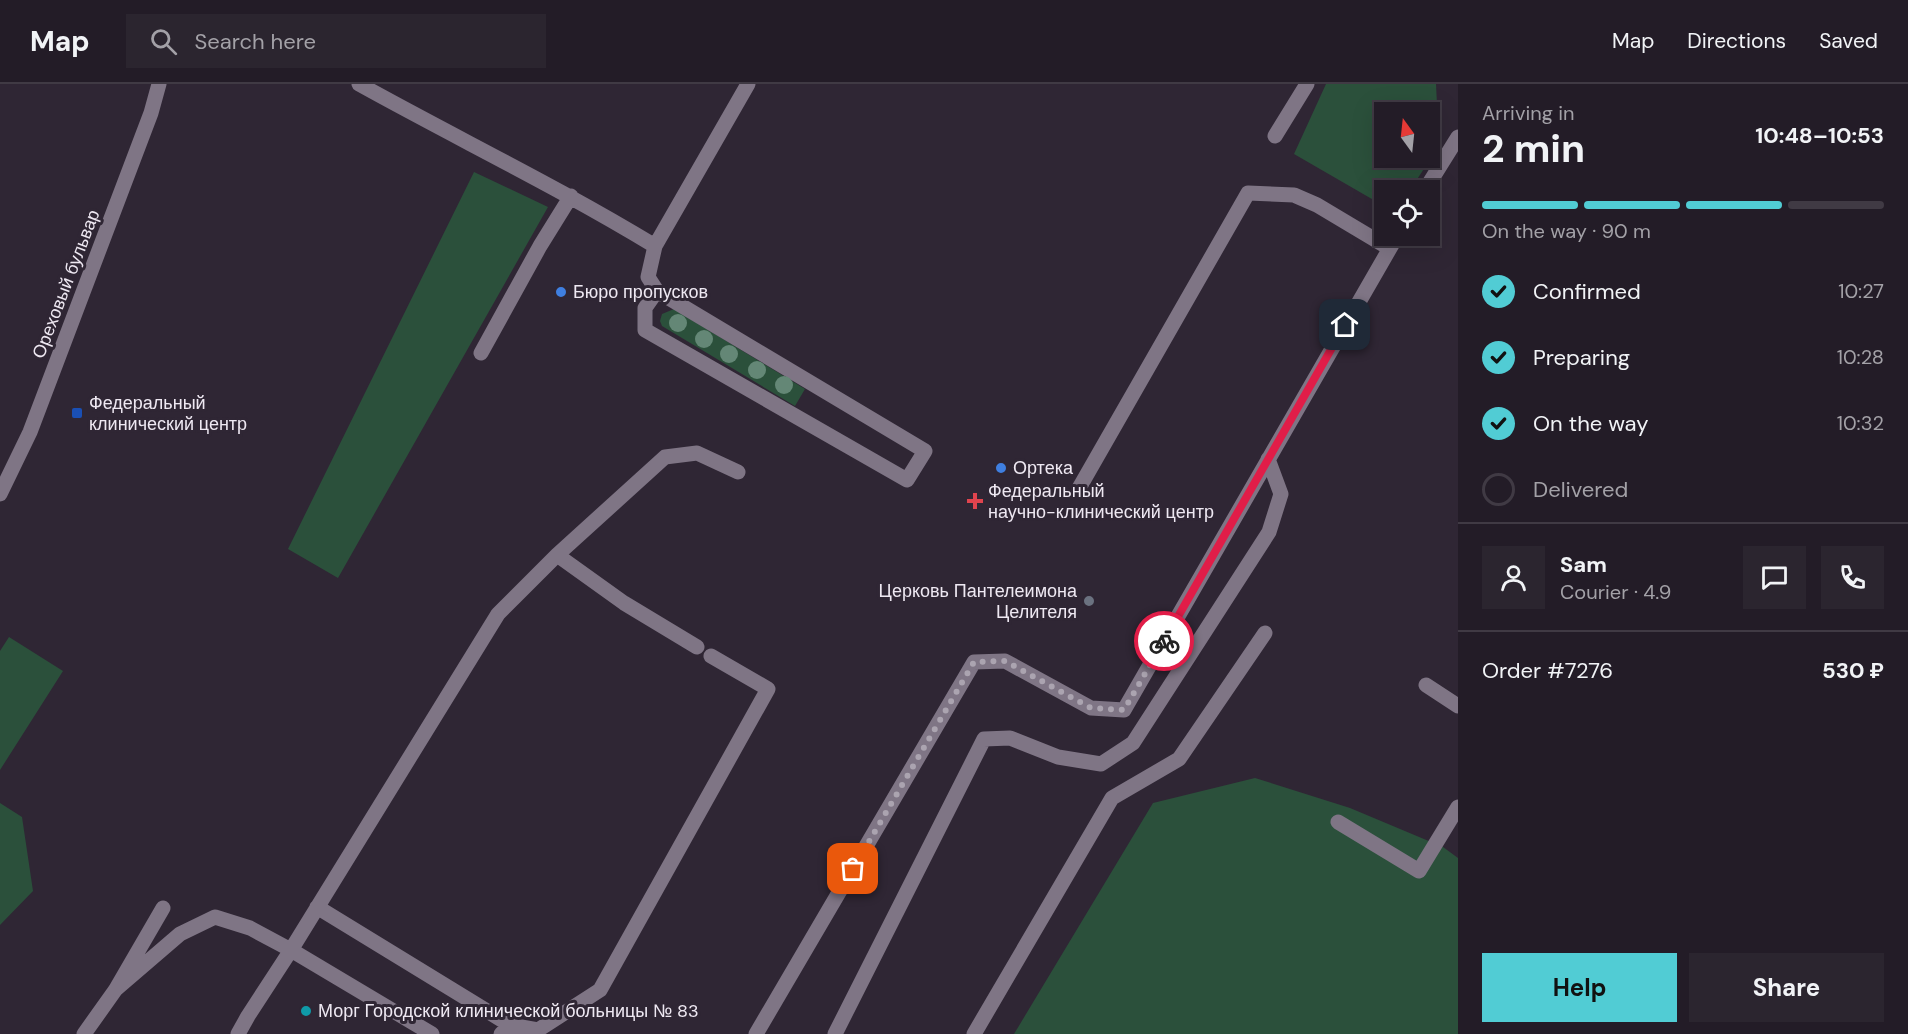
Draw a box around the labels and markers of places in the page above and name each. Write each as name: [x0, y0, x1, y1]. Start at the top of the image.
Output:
place label: Бюро пропусков: [573, 280, 708, 304]
marker: Бюро пропусков: [554, 285, 568, 299]
pin: [1319, 299, 1370, 350]
place label: Федеральный клинический центр: [89, 391, 247, 436]
marker: Федеральный клинический центр: [70, 406, 84, 420]
place label: Ортека: [1013, 456, 1074, 480]
marker: Ортека: [994, 461, 1008, 475]
place label: Федеральный научно-клинический центр: [988, 479, 1214, 524]
marker: Федеральный научно-клинический центр: [966, 492, 984, 510]
place label: Церковь Пантелеимона Целителя: [879, 579, 1078, 624]
marker: Церковь Пантелеимона Целителя: [1082, 594, 1096, 608]
pin: [827, 843, 878, 894]
place label: Морг Городской клинической больницы № 83: [318, 999, 699, 1023]
marker: Морг Городской клинической больницы № 83: [299, 1004, 313, 1018]

